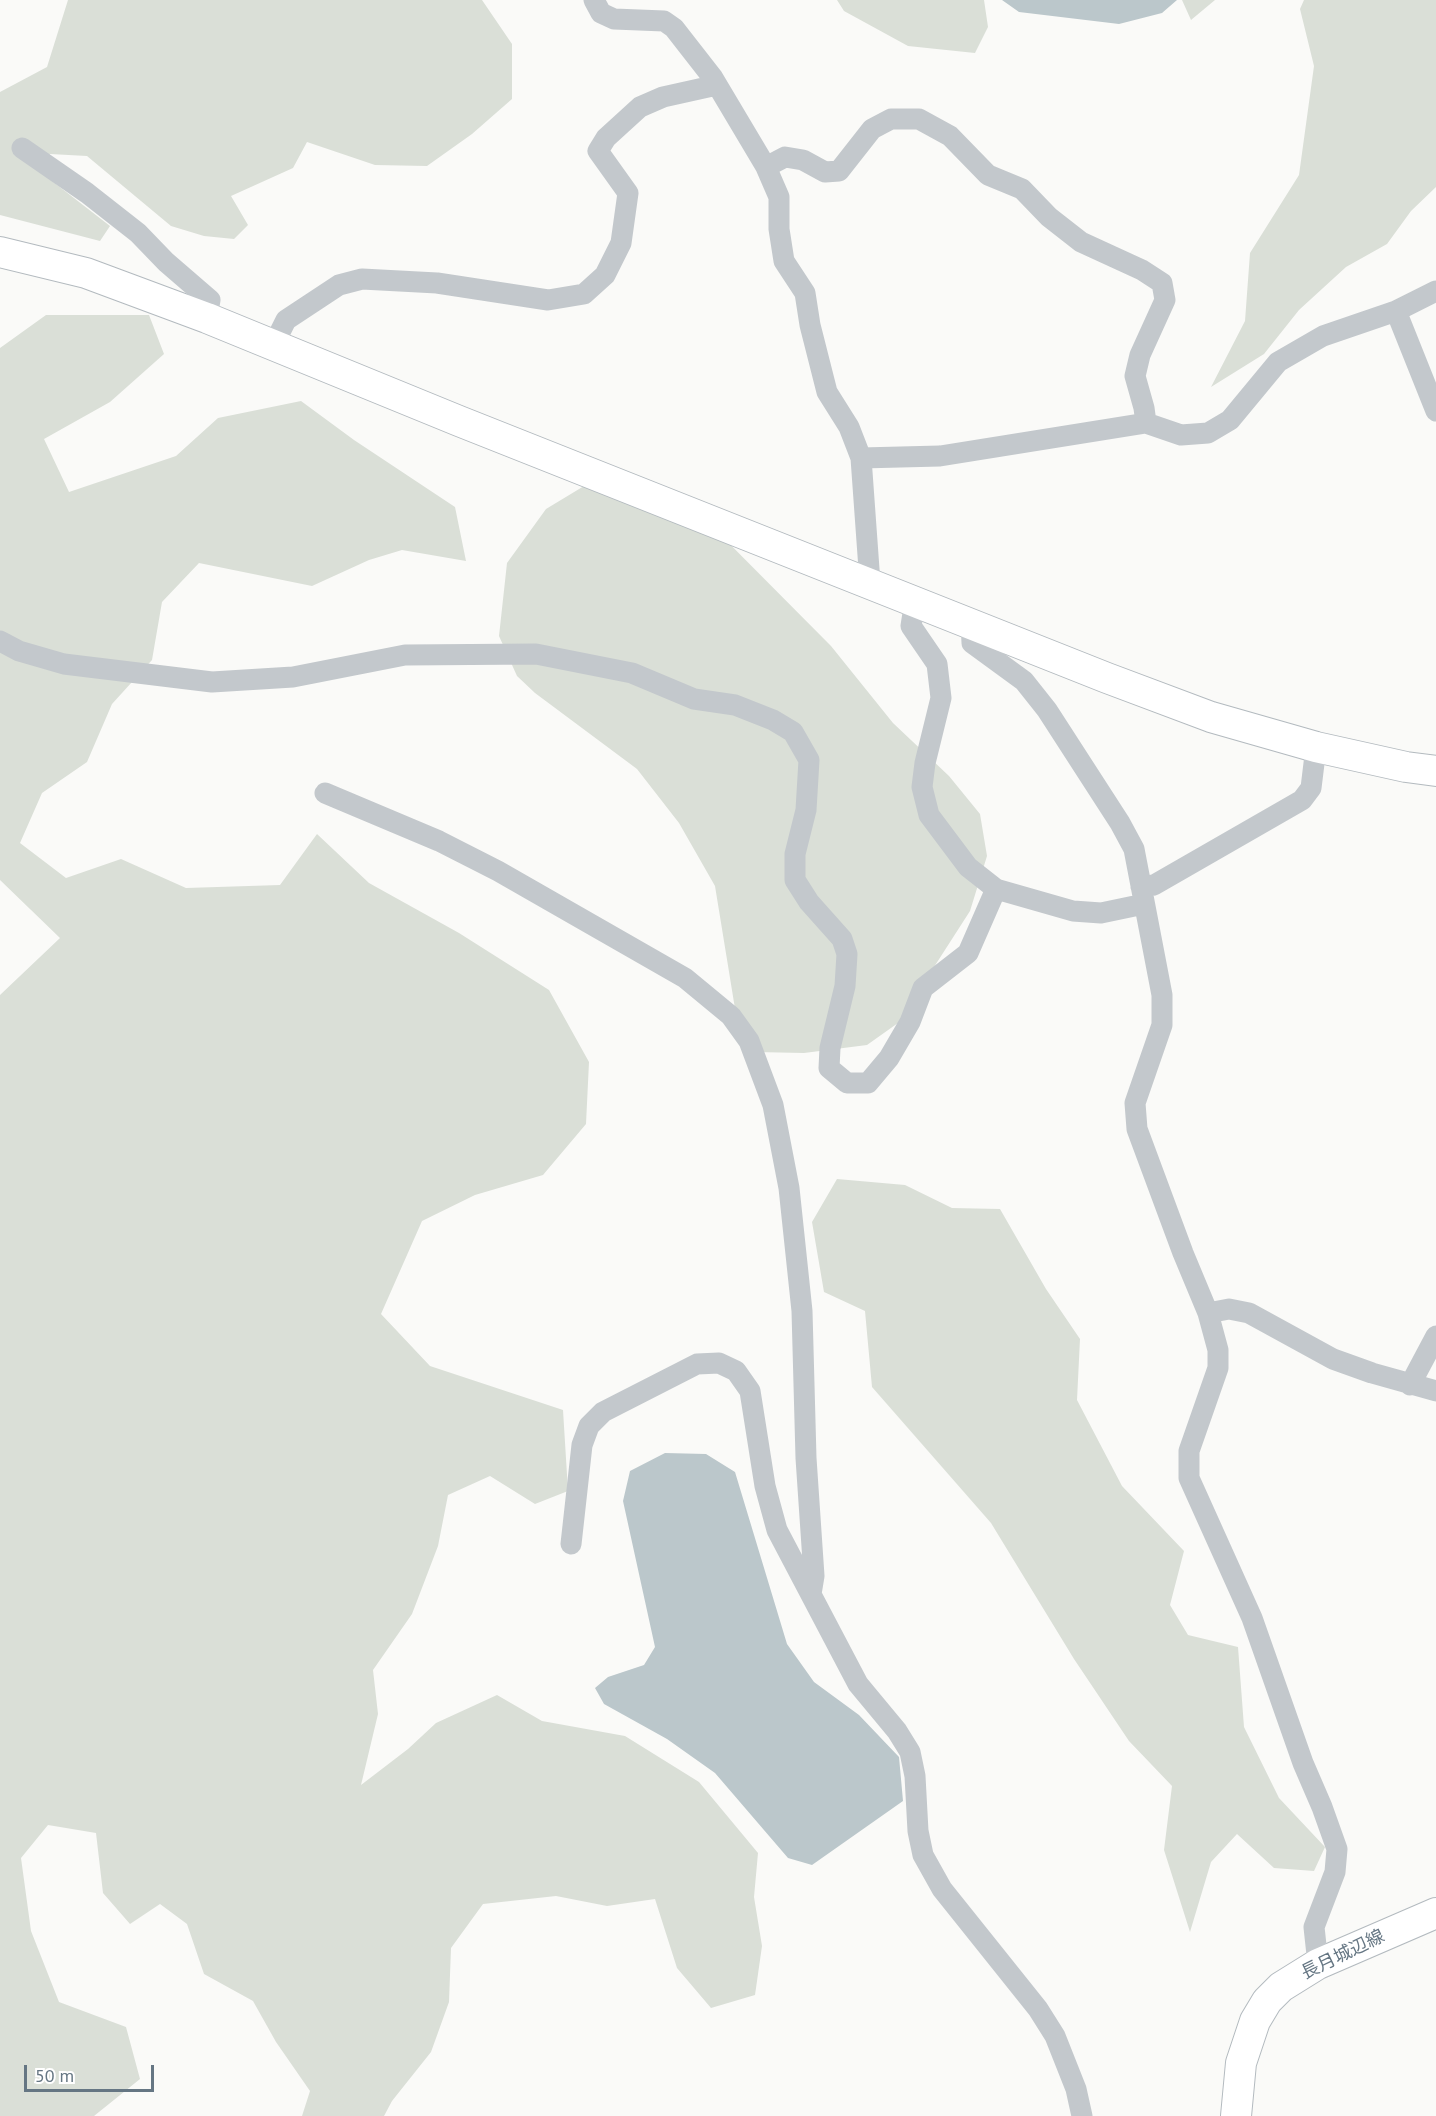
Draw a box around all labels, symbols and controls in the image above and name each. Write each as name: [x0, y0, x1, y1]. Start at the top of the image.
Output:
street label: 長月城辺線: [1298, 1926, 1388, 1984]
scale bar: [27, 2053, 158, 2091]
text: 50 m: [35, 2064, 74, 2087]

